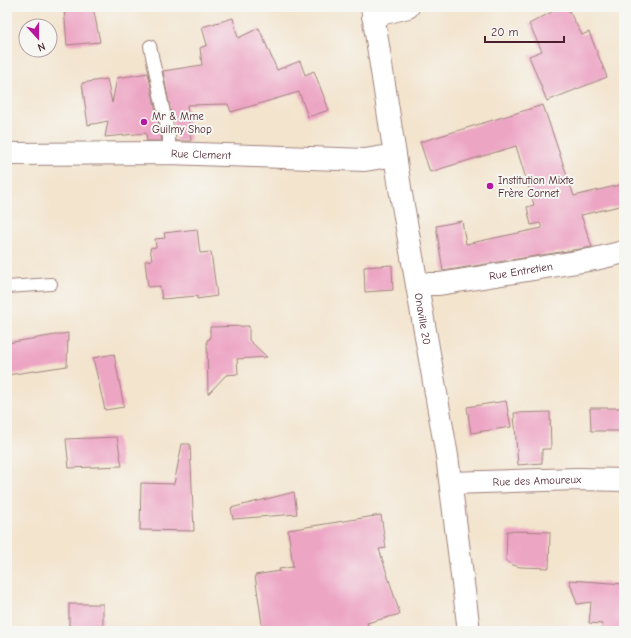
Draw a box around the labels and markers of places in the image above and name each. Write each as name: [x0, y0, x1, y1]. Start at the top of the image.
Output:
place label: Mr & Mme Guilmy Shop: [152, 110, 212, 136]
marker: Mr & Mme Guilmy Shop: [139, 117, 149, 127]
place label: Institution Mixte Frère Cornet: [498, 174, 574, 200]
marker: Institution Mixte Frère Cornet: [485, 181, 495, 191]

